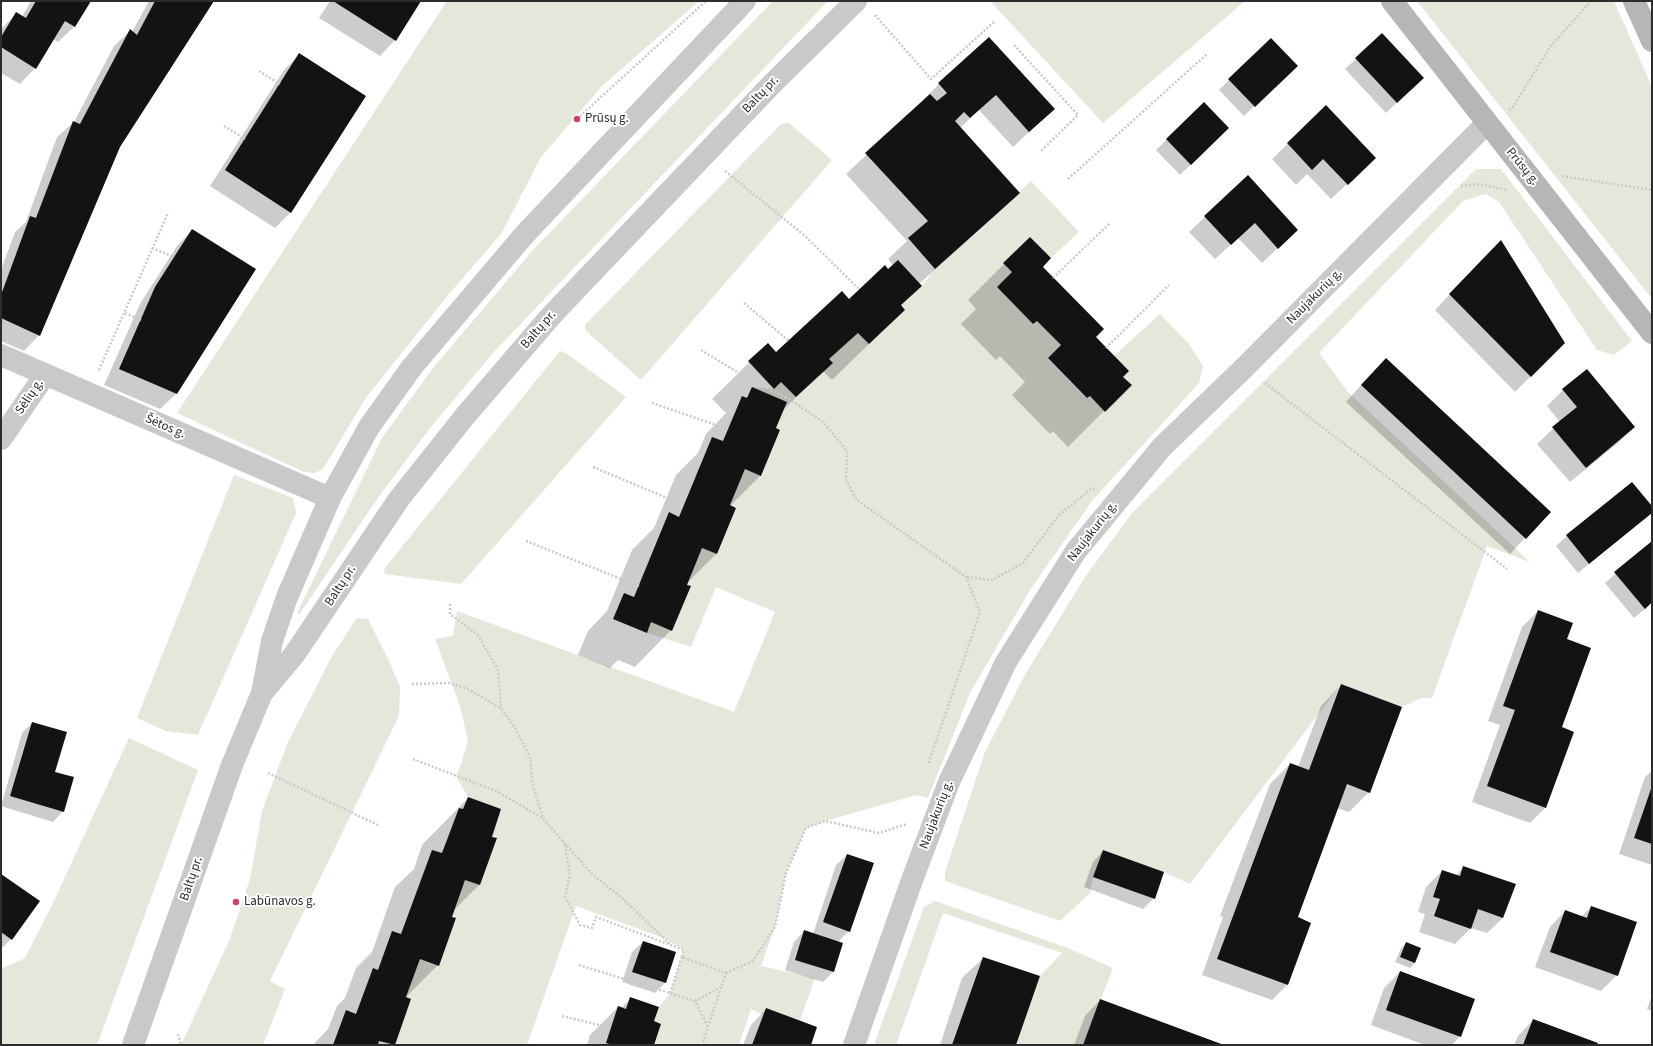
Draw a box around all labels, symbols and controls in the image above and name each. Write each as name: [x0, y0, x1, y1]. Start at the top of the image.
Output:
street label: Baltų pr.: [739, 73, 783, 117]
place label: Prūsų g.: [585, 111, 629, 127]
marker: Prūsų g.: [572, 114, 582, 124]
street label: Prūsų g.: [1502, 145, 1542, 189]
street label: Naujakurių g.: [1284, 266, 1346, 328]
street label: Baltų pr.: [518, 308, 560, 352]
street label: Sėlių g.: [13, 376, 47, 418]
street label: Šėtos g.: [142, 412, 188, 442]
street label: Naujakurių g.: [1065, 499, 1121, 565]
street label: Baltų pr.: [322, 563, 360, 609]
street label: Naujakurių g.: [917, 778, 957, 852]
street label: Baltų pr.: [177, 855, 207, 903]
place label: Labūnavos g.: [244, 894, 316, 910]
marker: Labūnavos g.: [231, 897, 241, 907]

